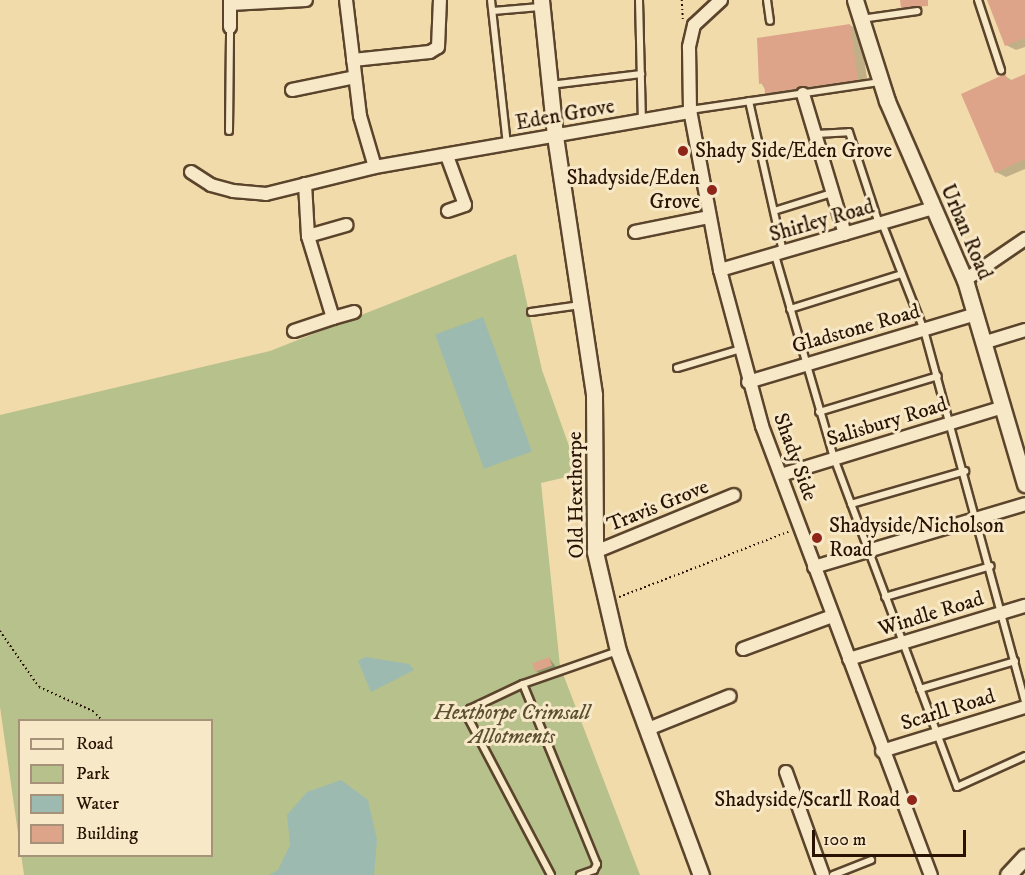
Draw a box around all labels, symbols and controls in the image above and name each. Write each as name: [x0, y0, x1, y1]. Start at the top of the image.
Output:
street label: Eden Grove: [514, 94, 616, 136]
place label: Shady Side/Eden Grove: [695, 138, 892, 164]
marker: Shady Side/Eden Grove: [676, 144, 690, 158]
place label: Shadyside/Eden Grove: [566, 165, 700, 215]
street label: Urban Road: [935, 181, 997, 283]
marker: Shadyside/Eden Grove: [705, 183, 719, 197]
street label: Shirley Road: [767, 194, 877, 248]
street label: Gladstone Road: [789, 299, 923, 359]
street label: Salisbury Road: [824, 392, 950, 452]
street label: Shady Side: [768, 410, 822, 504]
street label: Old Hexthorpe: [562, 431, 590, 559]
street label: Travis Grove: [604, 474, 712, 538]
place label: Shadyside/Nicholson Road: [829, 513, 1004, 563]
marker: Shadyside/Nicholson Road: [810, 531, 824, 545]
street label: Windle Road: [875, 586, 987, 642]
street label: Scarll Road: [898, 684, 998, 736]
park label: Hexthorpe Crimsall Allotments: [434, 700, 590, 750]
legend: [18, 719, 213, 857]
text: Road: [76, 733, 113, 755]
text: Park: [76, 763, 110, 785]
place label: Shadyside/Scarll Road: [714, 787, 900, 813]
text: Water: [76, 793, 119, 815]
marker: Shadyside/Scarll Road: [905, 793, 919, 807]
scale bar: [815, 818, 970, 856]
text: Building: [76, 823, 138, 845]
text: 100 m: [823, 829, 866, 851]

